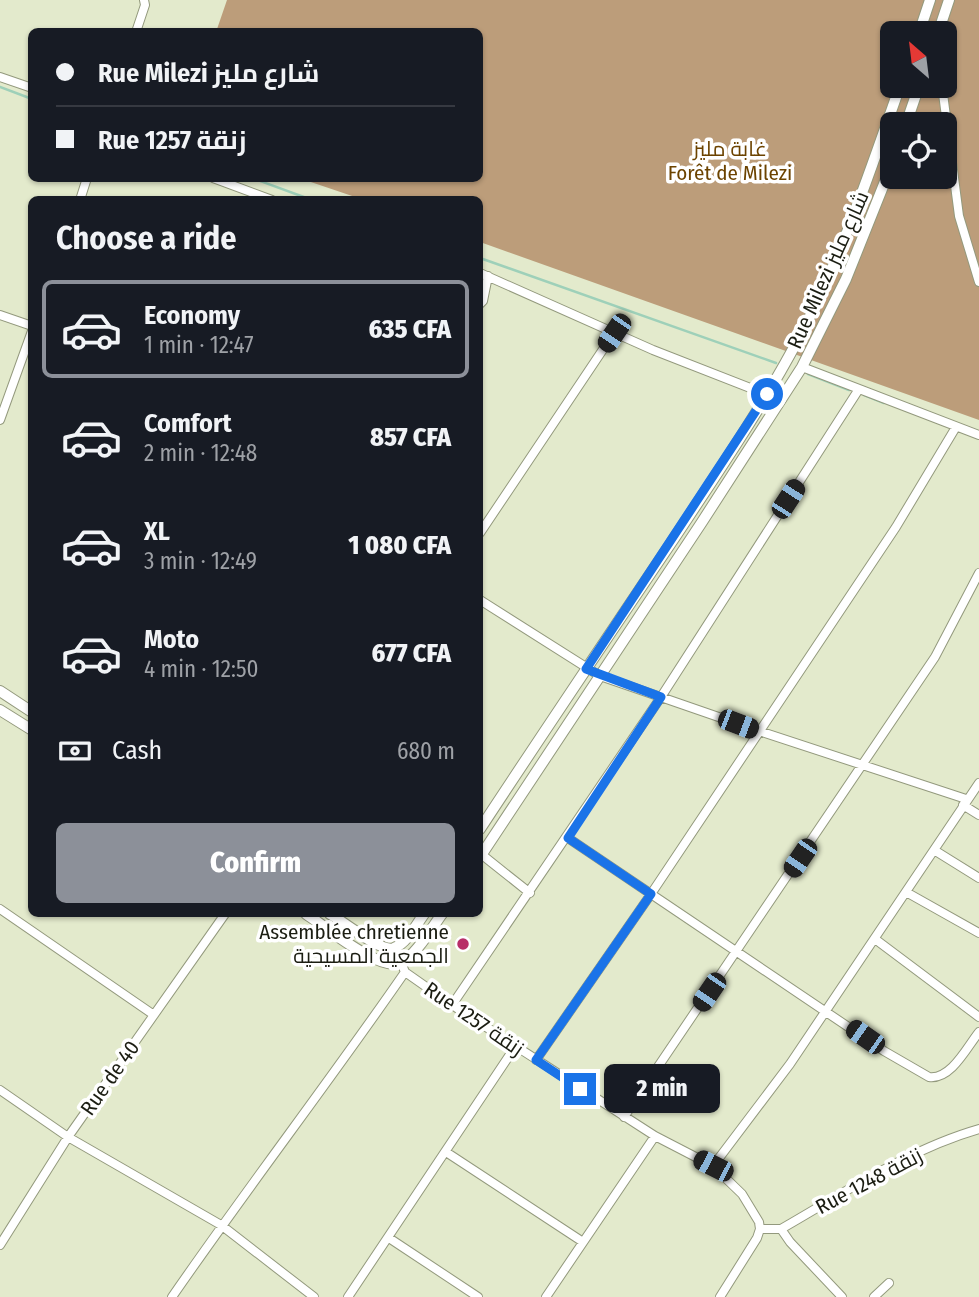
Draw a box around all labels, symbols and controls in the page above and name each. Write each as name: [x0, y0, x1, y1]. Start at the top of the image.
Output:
north arrow: [880, 21, 957, 98]
map controls: [880, 21, 957, 189]
text: Rue Milezi شارع مليز: [98, 58, 319, 89]
button: locate: [880, 112, 957, 189]
text: Rue 1257 زنقة: [98, 125, 246, 156]
park label: غابة مليز Forêt de Milezi: [668, 136, 792, 186]
street label: Rue Milezi شارع مليز: [782, 187, 875, 353]
text: Choose a ride: [56, 219, 237, 257]
icon: car: [60, 298, 123, 361]
text: Economy: [144, 300, 240, 331]
car: [594, 310, 635, 356]
text: 635 CFA: [368, 314, 451, 345]
text: 1 min · 12:47: [144, 331, 254, 359]
route start: [751, 378, 783, 410]
icon: car: [60, 406, 123, 469]
text: Comfort: [144, 408, 232, 439]
text: 857 CFA: [370, 422, 451, 453]
text: 2 min · 12:48: [144, 439, 257, 467]
car: [768, 476, 809, 522]
icon: car: [60, 514, 123, 577]
text: XL: [144, 516, 170, 547]
text: 1 080 CFA: [348, 530, 451, 561]
text: 3 min · 12:49: [144, 547, 257, 575]
icon: car: [60, 622, 123, 685]
text: Moto: [144, 624, 199, 655]
text: 677 CFA: [372, 638, 451, 669]
text: 4 min · 12:50: [144, 655, 258, 683]
car: [715, 707, 762, 741]
icon: cash: [56, 732, 94, 770]
text: Cash: [112, 735, 162, 766]
text: 680 m: [397, 737, 455, 765]
button: Confirm: [56, 823, 455, 903]
car: [780, 835, 821, 881]
place label: Assemblée chretienne الجمعية المسيحية: [259, 919, 449, 969]
marker: Assemblée chretienne الجمعية المسيحية: [455, 936, 471, 952]
car: [689, 969, 730, 1015]
street label: Rue 1257 زنقة: [419, 976, 529, 1062]
car: [842, 1016, 889, 1058]
street label: Rue de 40: [75, 1036, 145, 1120]
callout: 2 min: [604, 1064, 720, 1114]
route end: [564, 1073, 596, 1105]
text: 2 min: [637, 1074, 687, 1102]
street label: Rue 1248 زنقة: [811, 1142, 927, 1220]
car: [690, 1147, 737, 1185]

